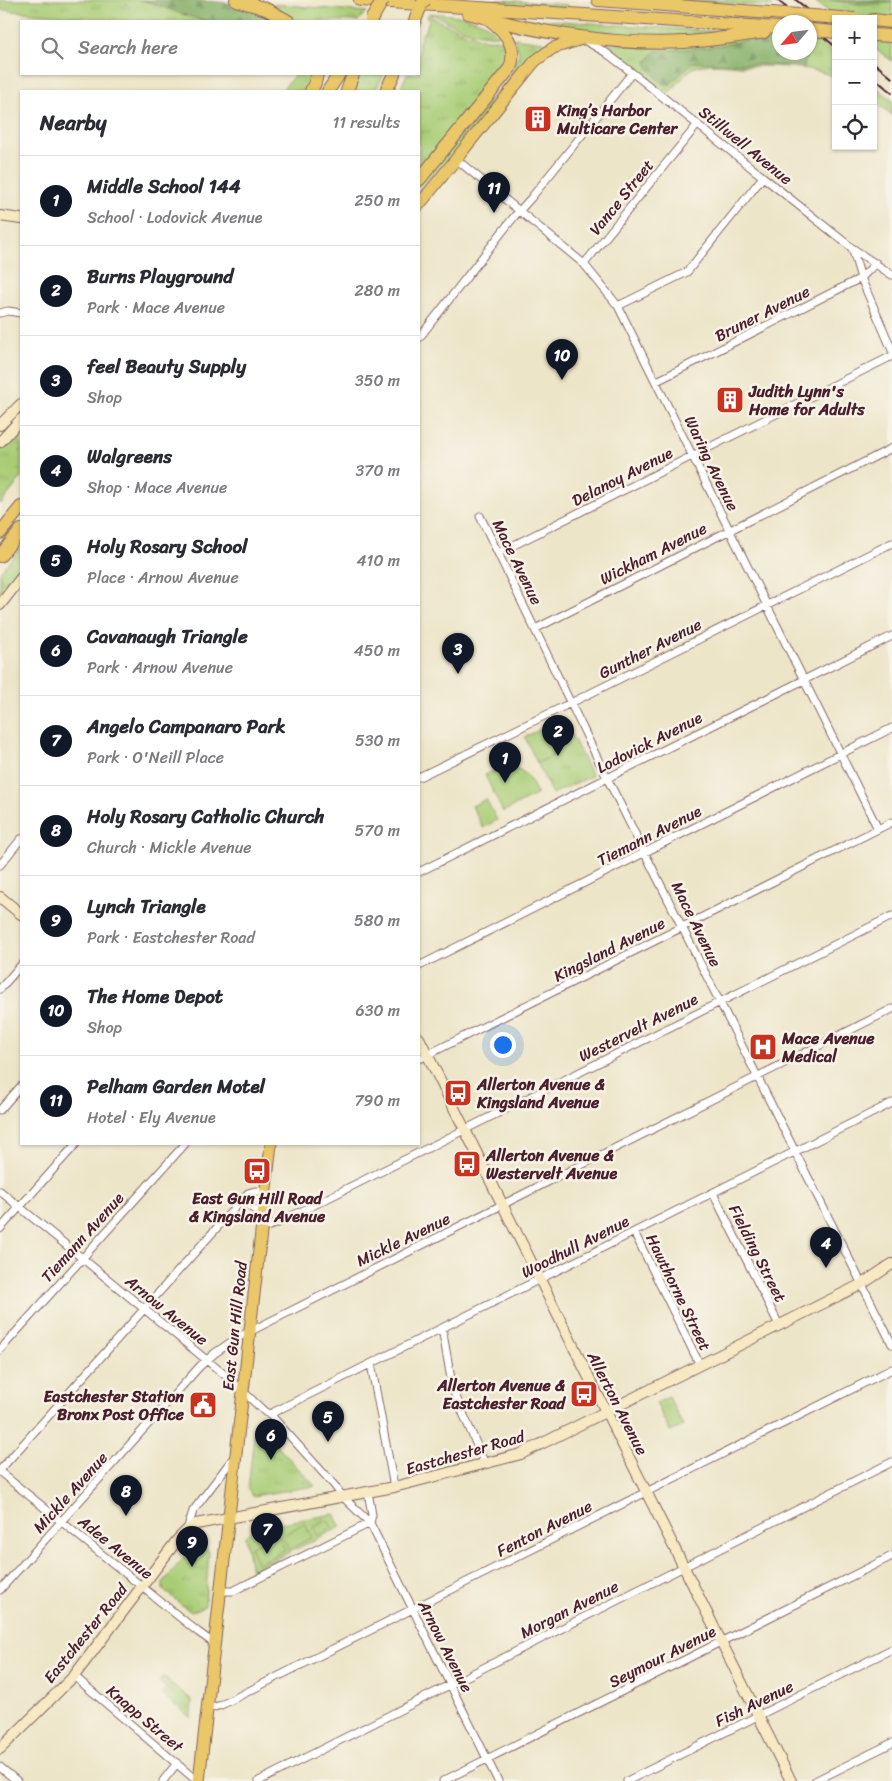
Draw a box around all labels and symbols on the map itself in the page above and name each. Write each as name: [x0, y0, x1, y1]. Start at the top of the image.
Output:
north arrow: [772, 15, 817, 60]
place label: King’s Harbor Multicare Center: [556, 96, 679, 143]
street label: Stillwell Avenue: [692, 98, 799, 193]
building icon: King’s Harbor Multicare Center: [523, 104, 553, 134]
street label: Vance Street: [581, 153, 661, 242]
pin: 11: [478, 172, 510, 213]
street label: Bruner Avenue: [709, 277, 815, 350]
pin: 10: [546, 339, 578, 380]
place label: Judith Lynn's Home for Adults: [748, 377, 865, 424]
building icon: Judith Lynn's Home for Adults: [715, 385, 745, 415]
street label: Waring Avenue: [676, 410, 747, 516]
street label: Delanoy Avenue: [566, 438, 678, 514]
street label: Mace Avenue: [484, 514, 551, 610]
street label: Wickham Avenue: [594, 514, 712, 593]
street label: Gunther Avenue: [593, 610, 707, 687]
pin: 3: [442, 633, 474, 674]
street label: Lodovick Avenue: [591, 703, 708, 782]
pin: 2: [542, 715, 574, 756]
pin: 1: [489, 742, 521, 783]
street label: Tiemann Avenue: [592, 796, 707, 874]
street label: Mace Avenue: [663, 876, 730, 972]
street label: Kingsland Avenue: [548, 909, 670, 990]
street label: Westervelt Avenue: [573, 985, 703, 1070]
place label: Mace Avenue Medical: [781, 1024, 875, 1071]
your location: [490, 1032, 516, 1058]
hospital icon: Mace Avenue Medical: [748, 1032, 778, 1062]
place label: Allerton Avenue & Kingsland Avenue: [476, 1070, 606, 1117]
bus stop icon: Allerton Avenue & Kingsland Avenue: [443, 1078, 473, 1108]
place label: Allerton Avenue & Westervelt Avenue: [485, 1141, 617, 1188]
bus stop icon: Allerton Avenue & Westervelt Avenue: [452, 1149, 482, 1179]
bus stop icon: East Gun Hill Road & Kingsland Avenue: [242, 1156, 272, 1186]
place label: East Gun Hill Road & Kingsland Avenue: [189, 1184, 326, 1231]
street label: Tiemann Avenue: [33, 1185, 132, 1290]
street label: Fielding Street: [720, 1199, 795, 1307]
street label: Mickle Avenue: [351, 1204, 455, 1275]
street label: Woodhull Avenue: [516, 1207, 635, 1286]
pin: 4: [810, 1227, 842, 1268]
street label: Hawthorne Street: [638, 1229, 720, 1356]
street label: East Gun Hill Road: [213, 1258, 256, 1392]
street label: Arnow Avenue: [118, 1267, 215, 1353]
street label: Allerton Avenue: [578, 1345, 656, 1460]
place label: Allerton Avenue & Eastchester Road: [436, 1371, 567, 1418]
bus stop icon: Allerton Avenue & Eastchester Road: [569, 1379, 599, 1409]
place label: Eastchester Station Bronx Post Office: [43, 1382, 185, 1429]
public building icon: Eastchester Station Bronx Post Office: [188, 1390, 218, 1420]
pin: 5: [312, 1401, 344, 1442]
pin: 6: [255, 1419, 287, 1460]
street label: Eastchester Road: [402, 1421, 529, 1483]
street label: Mickle Avenue: [25, 1445, 115, 1540]
pin: 8: [110, 1475, 142, 1516]
street label: Fenton Avenue: [491, 1492, 597, 1565]
street label: Adee Avenue: [71, 1507, 160, 1587]
pin: 7: [251, 1513, 283, 1554]
pin: 9: [176, 1526, 208, 1567]
street label: Morgan Avenue: [515, 1572, 624, 1647]
street label: Eastchester Road: [36, 1575, 136, 1690]
street label: Arnow Avenue: [409, 1594, 481, 1698]
street label: Seymour Avenue: [603, 1617, 721, 1696]
street label: Fish Avenue: [710, 1672, 799, 1735]
street label: Knapp Street: [99, 1677, 190, 1760]

